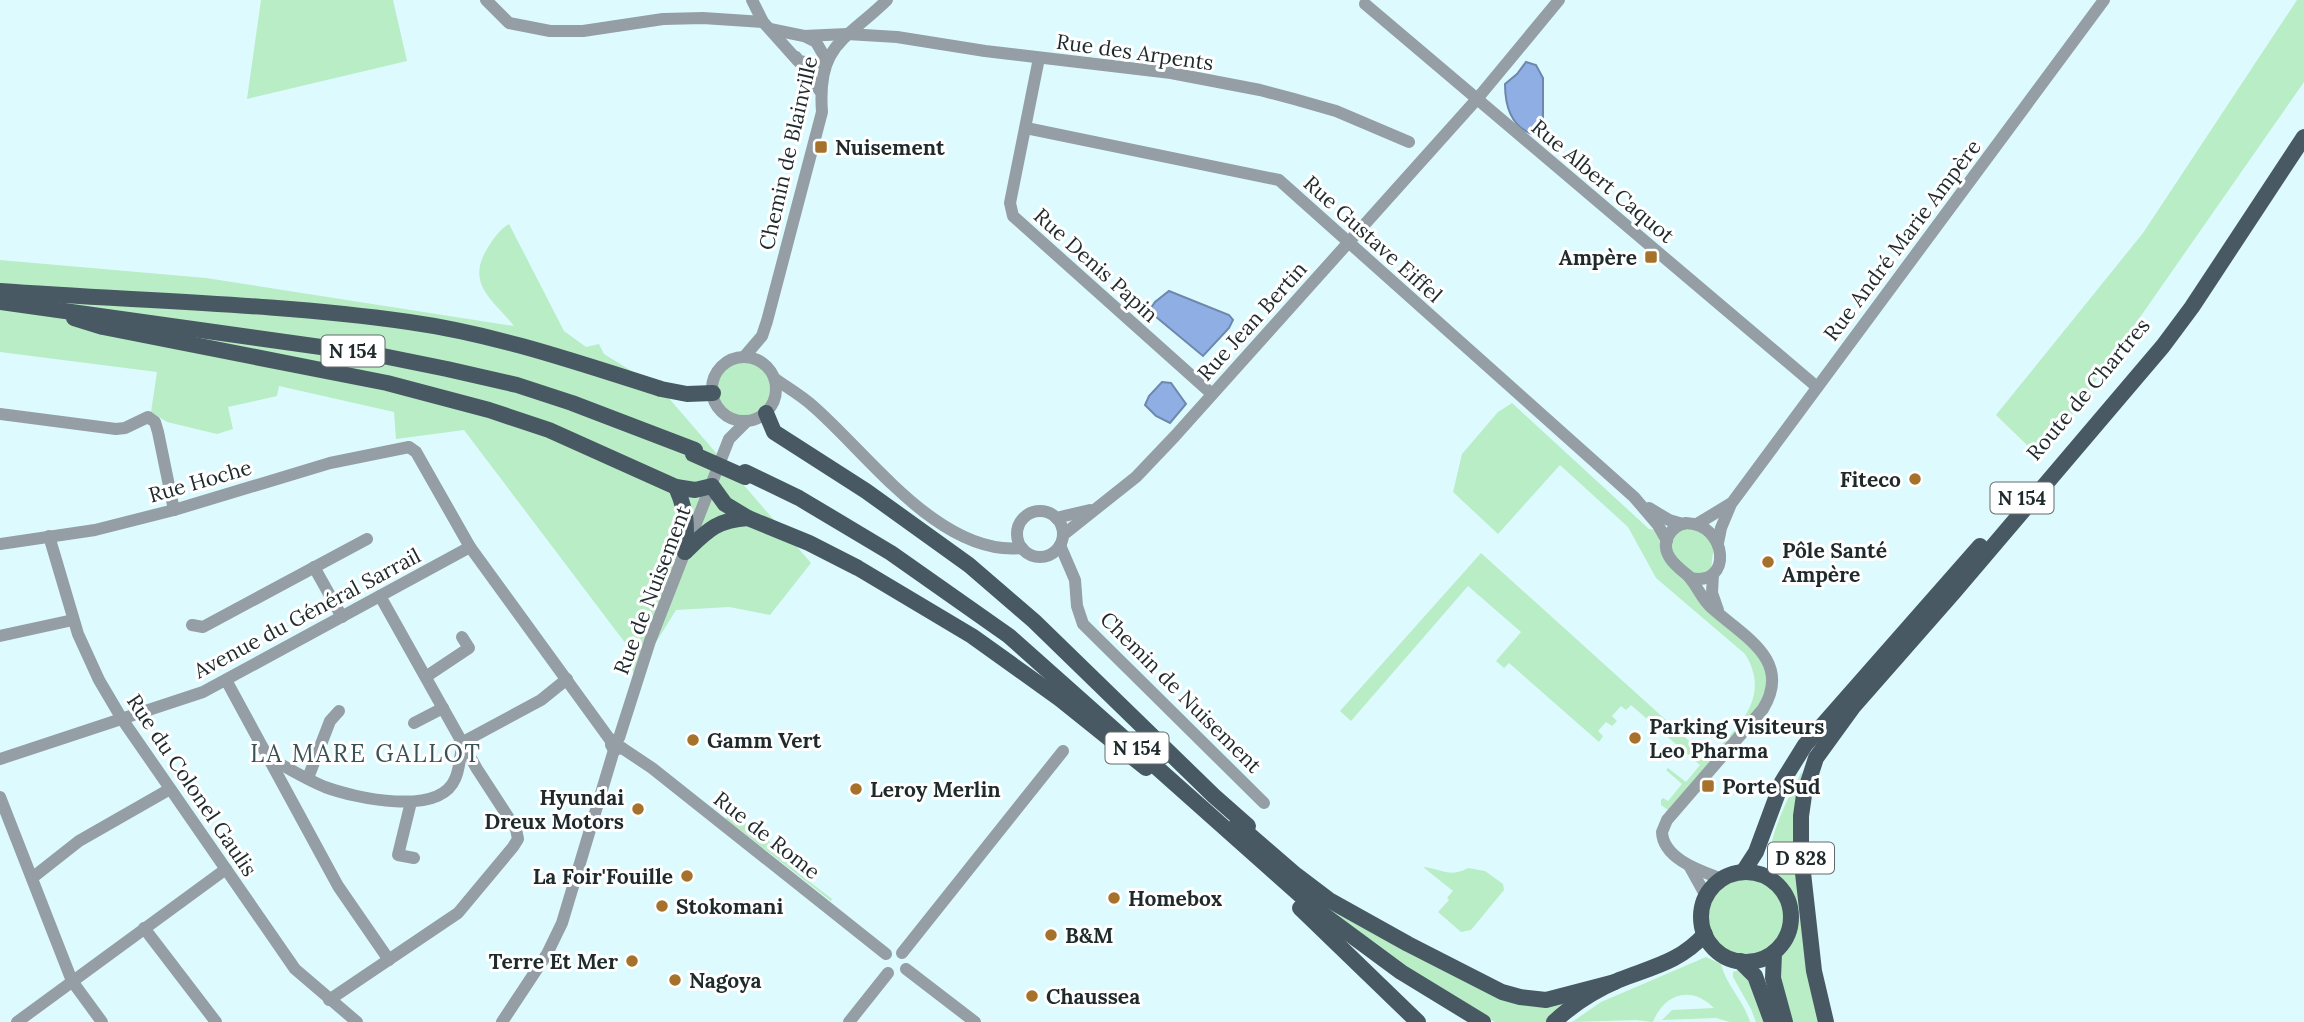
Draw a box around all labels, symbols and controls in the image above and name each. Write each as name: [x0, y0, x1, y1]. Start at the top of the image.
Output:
street label: Rue des Arpents: [1055, 28, 1215, 76]
street label: Chemin de Blainville: [753, 53, 823, 253]
street label: Rue Albert Caquot: [1526, 113, 1681, 249]
place label: Nuisement: [835, 134, 945, 161]
street label: Rue André Marie Ampère: [1817, 134, 1987, 346]
marker: Nuisement: [813, 139, 829, 155]
street label: Rue Gustave Eiffel: [1298, 170, 1448, 308]
street label: Rue Denis Papin: [1028, 202, 1164, 328]
place label: Ampère: [1559, 244, 1637, 271]
marker: Ampère: [1643, 249, 1659, 265]
street label: Rue Jean Bertin: [1191, 256, 1313, 386]
street label: Route de Chartres: [2020, 312, 2156, 466]
road number: N 154: [322, 336, 384, 366]
street label: Rue Hoche: [145, 453, 255, 509]
place label: Fiteco: [1840, 466, 1901, 493]
marker: Fiteco: [1907, 471, 1923, 487]
road number: N 154: [1990, 482, 2054, 513]
street label: Rue de Nuisement: [607, 501, 697, 678]
place label: Pôle Santé Ampère: [1782, 537, 1887, 588]
street label: Avenue du Général Sarrail: [188, 542, 425, 685]
marker: Pôle Santé Ampère: [1760, 554, 1776, 570]
street label: Chemin de Nuisement: [1095, 606, 1268, 779]
street label: Rue du Colonel Gaulis: [121, 689, 263, 881]
place label: Parking Visiteurs Leo Pharma: [1649, 713, 1824, 764]
place label: Gamm Vert: [707, 727, 822, 754]
marker: Parking Visiteurs Leo Pharma: [1627, 730, 1643, 746]
marker: Gamm Vert: [685, 732, 701, 748]
road number: N 154: [1106, 733, 1168, 764]
district label: LA MARE GALLOT: [250, 738, 482, 769]
place label: Porte Sud: [1722, 773, 1820, 800]
place label: Leroy Merlin: [870, 776, 1001, 803]
marker: Porte Sud: [1700, 778, 1716, 794]
marker: Leroy Merlin: [848, 781, 864, 797]
place label: Hyundai Dreux Motors: [484, 784, 624, 835]
street label: Rue de Rome: [708, 785, 826, 885]
marker: Hyundai Dreux Motors: [630, 801, 646, 817]
road number: D 828: [1768, 842, 1834, 874]
place label: La Foir'Fouille: [533, 863, 673, 890]
marker: La Foir'Fouille: [679, 868, 695, 884]
place label: Homebox: [1128, 885, 1223, 912]
marker: Homebox: [1106, 890, 1122, 906]
place label: Stokomani: [676, 893, 783, 920]
marker: Stokomani: [654, 898, 670, 914]
place label: B&M: [1065, 922, 1114, 949]
marker: B&M: [1043, 927, 1059, 943]
place label: Terre Et Mer: [489, 948, 618, 975]
marker: Terre Et Mer: [624, 953, 640, 969]
place label: Nagoya: [689, 967, 761, 994]
marker: Nagoya: [667, 972, 683, 988]
place label: Chaussea: [1046, 983, 1140, 1010]
marker: Chaussea: [1024, 988, 1040, 1004]

